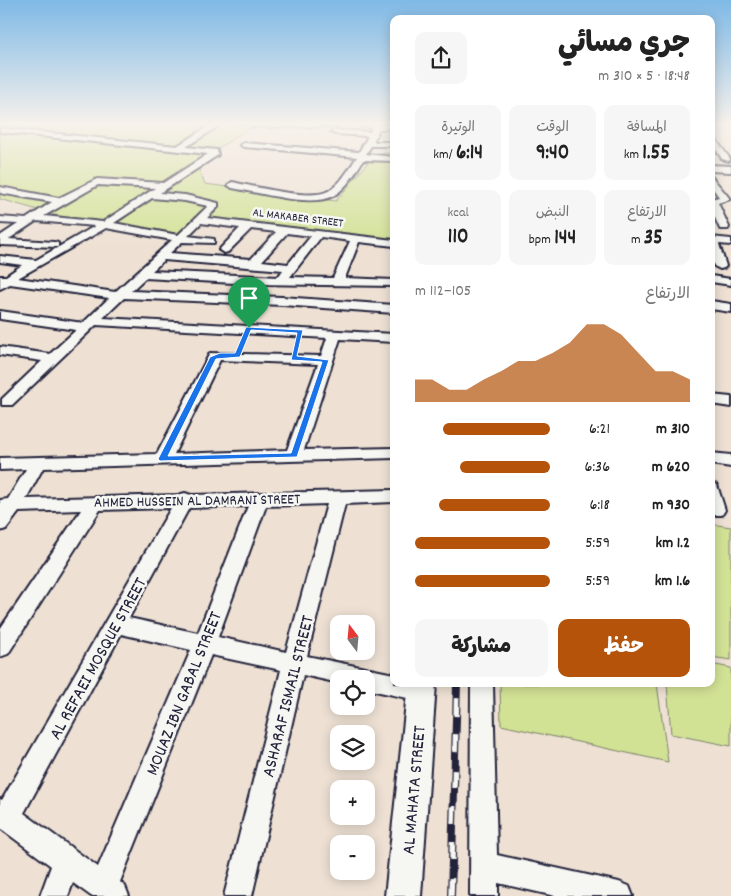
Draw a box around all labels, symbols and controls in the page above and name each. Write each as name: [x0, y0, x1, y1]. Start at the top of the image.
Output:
text: جري مسائي: [558, 26, 690, 66]
button: share: [415, 32, 467, 84]
text: 18:48 · 5 × 310 m: [598, 65, 690, 88]
text: الوتيرة: [441, 118, 475, 138]
text: الوقت: [536, 118, 569, 138]
text: المسافة: [627, 118, 667, 138]
text: 6:14: [456, 139, 483, 169]
text: 9:40: [536, 139, 569, 169]
text: 1.55: [642, 139, 670, 169]
text: /km: [433, 145, 456, 165]
text: km: [624, 145, 642, 165]
text: kcal: [448, 203, 469, 223]
text: النبض: [536, 203, 569, 223]
text: الارتفاع: [627, 203, 666, 223]
street label: AL MAKABER STREET: [251, 204, 344, 233]
text: 110: [448, 223, 469, 253]
text: 144: [554, 224, 576, 254]
text: 35: [644, 224, 663, 254]
text: bpm: [529, 230, 554, 250]
text: m: [631, 230, 644, 250]
pin: [228, 277, 270, 328]
text: 105–112 m: [415, 280, 471, 303]
text: الارتفاع: [645, 283, 690, 306]
icon: arrive: [235, 284, 263, 312]
text: 6:21: [589, 418, 610, 441]
text: 310 m: [656, 418, 690, 441]
text: 6:36: [585, 456, 610, 479]
text: 620 m: [652, 456, 690, 479]
street label: AHMED HUSSEIN AL DAMRANI STREET: [94, 489, 300, 515]
text: 6:18: [590, 494, 610, 517]
text: 930 m: [652, 494, 690, 517]
text: 5:59: [585, 532, 610, 555]
text: 1.2 km: [656, 532, 690, 555]
text: 5:59: [585, 570, 610, 593]
text: 1.6 km: [655, 570, 690, 593]
street label: AL REFAEI MOSQUE STREET: [44, 574, 154, 745]
street label: MOUAZ IBN GABAL STREET: [141, 608, 230, 780]
street label: ASHARAF ISMAIL STREET: [257, 613, 322, 780]
north arrow: [330, 615, 375, 660]
map controls: [330, 615, 375, 880]
button: مشاركة: [415, 619, 548, 677]
button: حفظ: [558, 619, 690, 677]
button: locate: [330, 670, 375, 715]
button: layers: [330, 725, 375, 770]
street label: AL MAHATA STREET: [397, 725, 434, 856]
button: +: [330, 780, 375, 825]
button: −: [330, 835, 375, 880]

